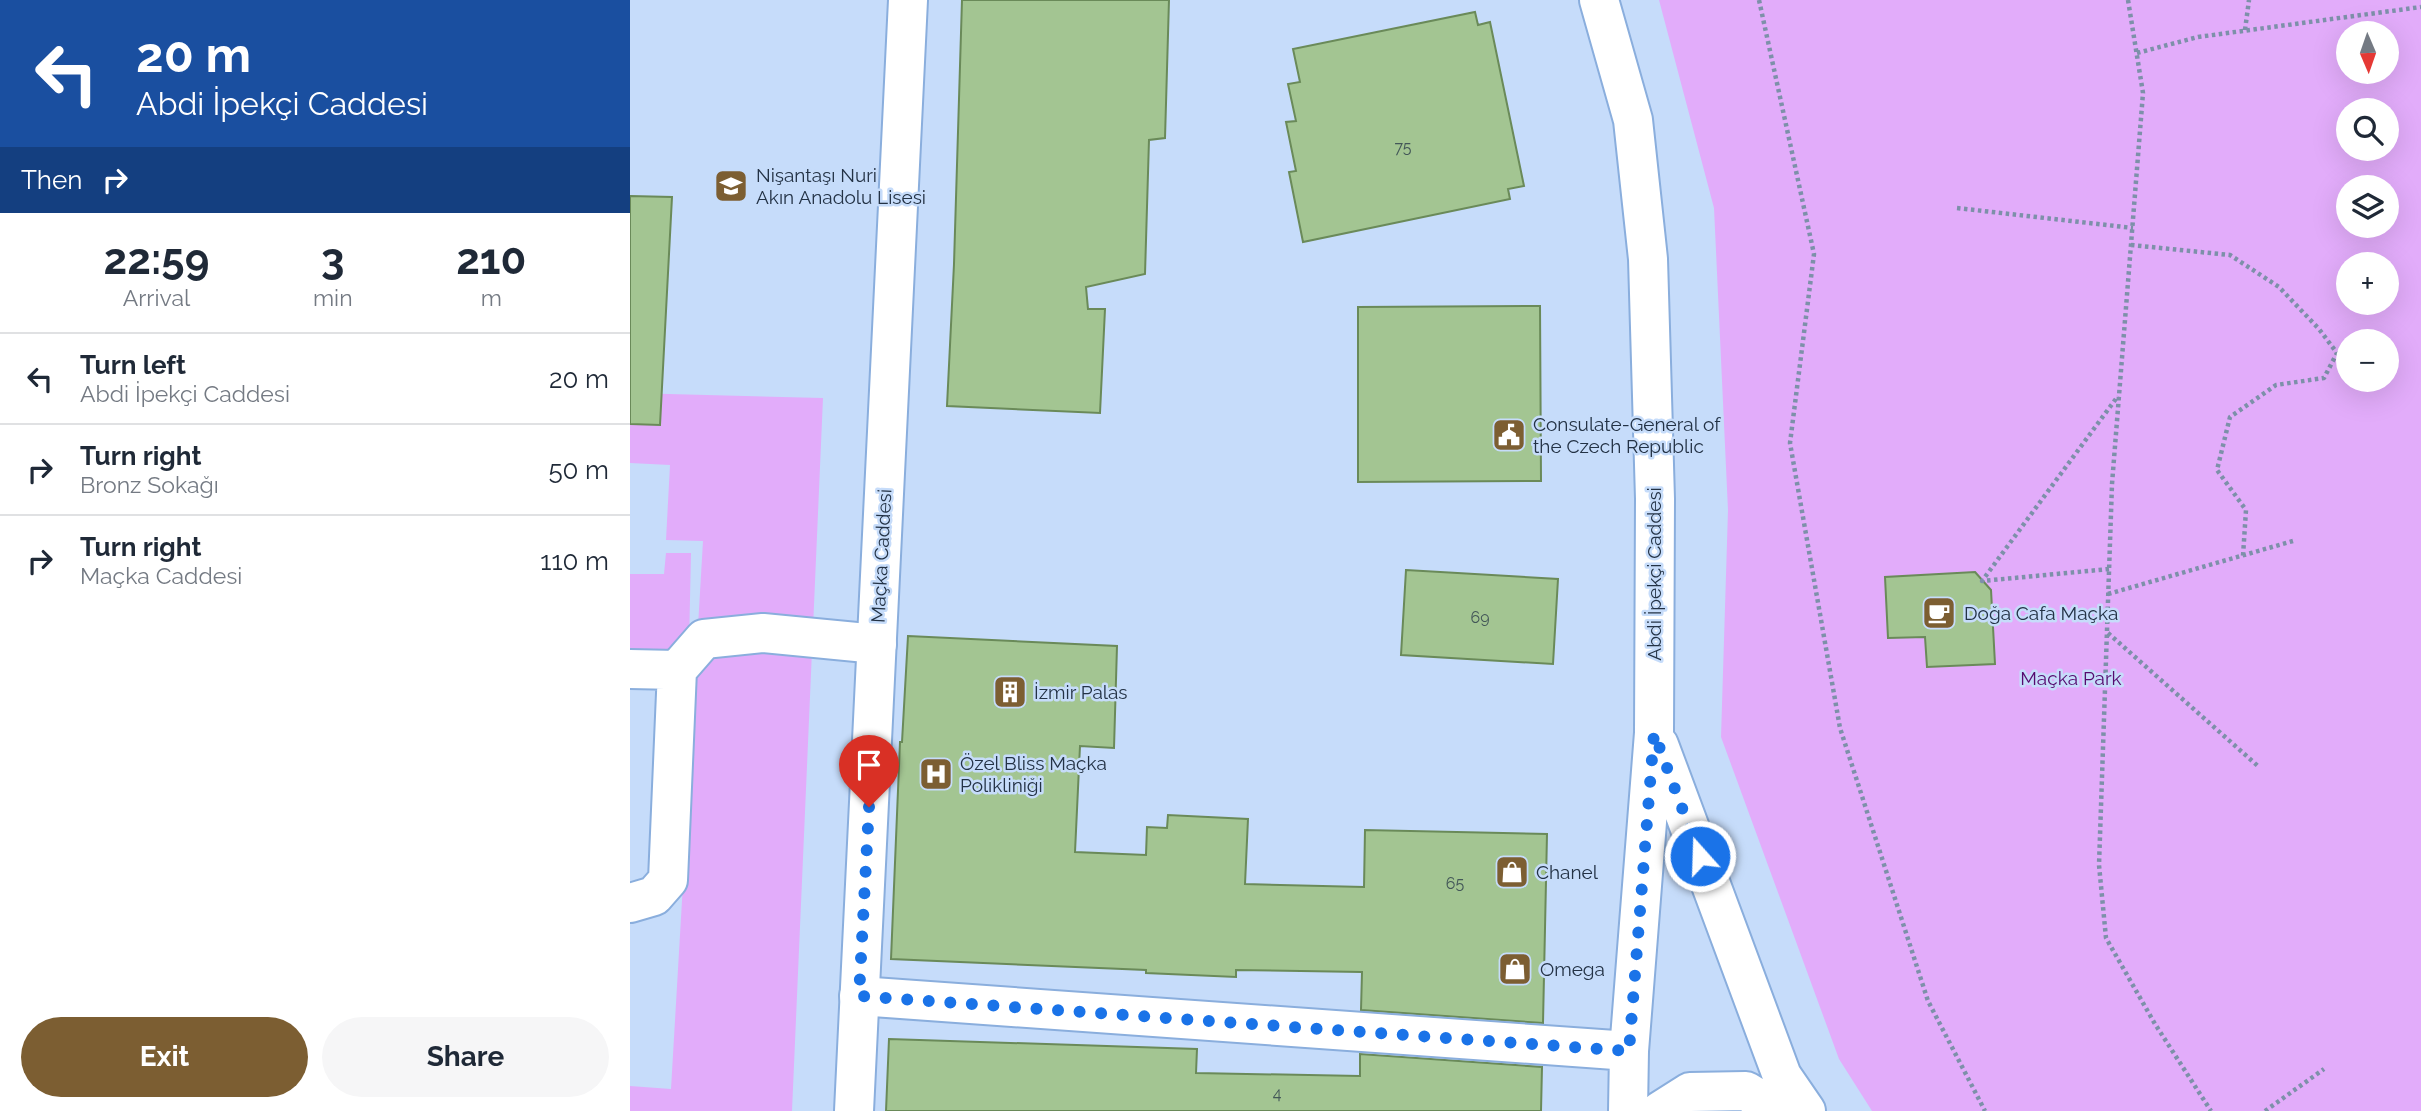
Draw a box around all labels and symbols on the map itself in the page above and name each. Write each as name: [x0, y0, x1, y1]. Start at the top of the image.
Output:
north arrow: [2336, 21, 2399, 84]
house number: 75: [1394, 138, 1412, 157]
place label: Nişantaşı Nuri Akın Anadolu Lisesi: [756, 164, 926, 208]
school or university icon: Nişantaşı Nuri Akın Anadolu Lisesi: [712, 167, 750, 205]
place label: Consulate-General of the Czech Republic: [1533, 413, 1721, 457]
public building icon: Consulate-General of the Czech Republic: [1490, 416, 1528, 454]
street label: Abdi İpekçi Caddesi: [1643, 487, 1665, 661]
street label: Maçka Caddesi: [867, 488, 895, 624]
cafe icon: Doğa Cafa Maçka: [1920, 594, 1958, 632]
place label: Doğa Cafa Maçka: [1964, 602, 2118, 624]
house number: 69: [1470, 608, 1490, 627]
park label: Maçka Park: [2020, 667, 2122, 689]
building icon: İzmir Palas: [991, 673, 1029, 711]
place label: İzmir Palas: [1034, 681, 1128, 703]
pin: [839, 735, 899, 807]
place label: Özel Bliss Maçka Polikliniği: [960, 752, 1107, 796]
hospital icon: Özel Bliss Maçka Polikliniği: [917, 755, 955, 793]
position arrow: [1663, 819, 1737, 893]
shop icon: Chanel: [1493, 853, 1531, 891]
place label: Chanel: [1536, 861, 1599, 883]
house number: 65: [1446, 874, 1464, 893]
shop icon: Omega: [1496, 950, 1534, 988]
place label: Omega: [1540, 958, 1605, 980]
house number: 4: [1273, 1084, 1282, 1103]

